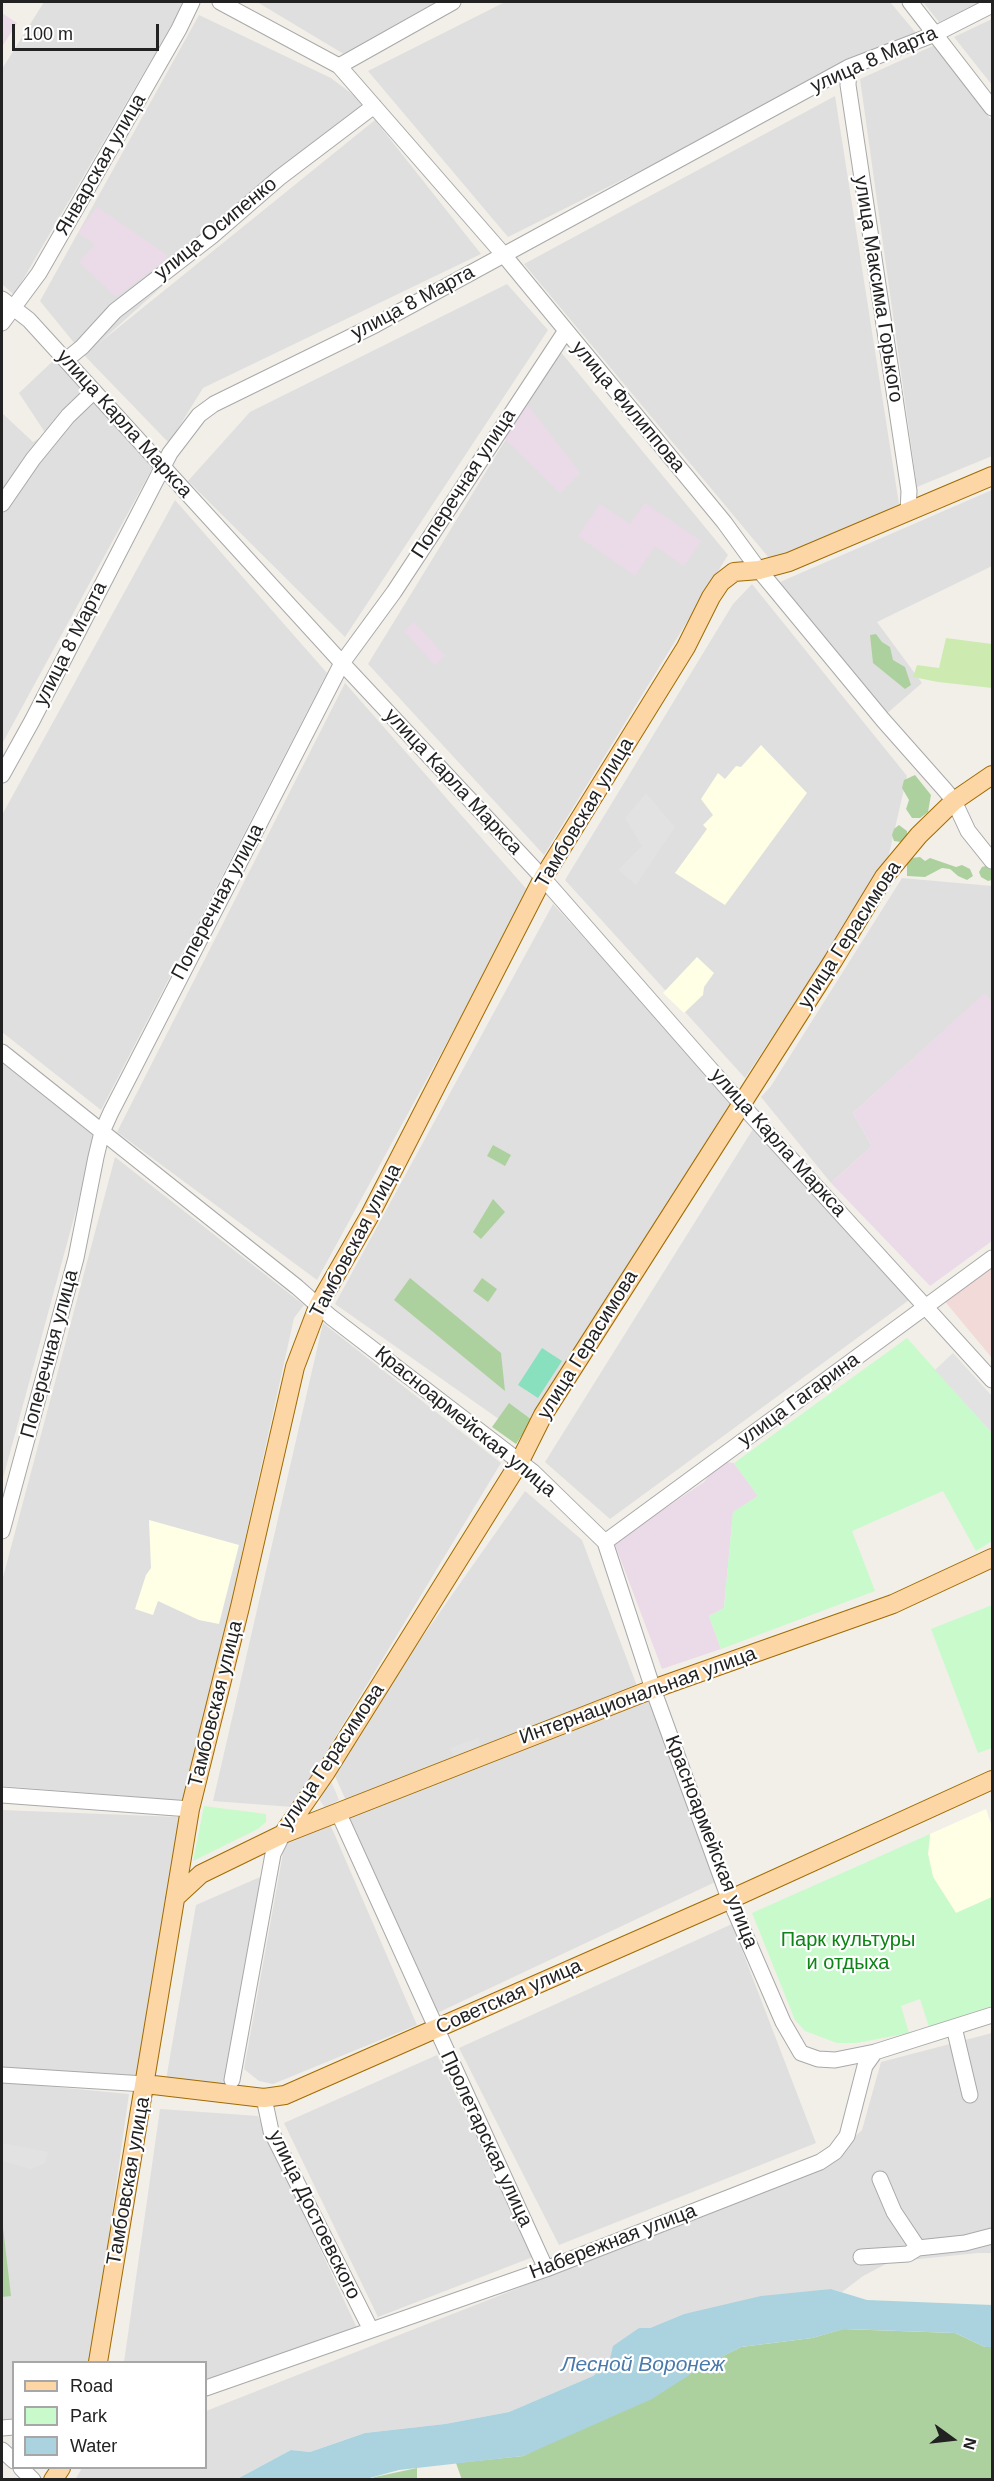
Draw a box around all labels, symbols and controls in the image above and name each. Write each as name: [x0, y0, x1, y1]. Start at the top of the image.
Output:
scale bar: [15, 12, 162, 50]
street label: улица 8 Марта: [807, 21, 941, 99]
text: 100 m: [23, 24, 73, 44]
street label: Январская улица: [51, 90, 151, 240]
street label: улица Осипенко: [150, 172, 282, 286]
street label: улица Максима Горького: [848, 174, 908, 404]
street label: улица 8 Марта: [347, 260, 479, 346]
street label: улица Филиппова: [566, 336, 690, 478]
street label: улица Карла Маркса: [51, 345, 197, 503]
street label: Поперечная улица: [407, 405, 521, 563]
street label: улица 8 Марта: [29, 578, 113, 710]
street label: улица Карла Маркса: [379, 704, 527, 860]
street label: Тамбовская улица: [531, 734, 639, 892]
street label: Поперечная улица: [167, 820, 269, 984]
street label: улица Герасимова: [793, 857, 907, 1013]
street label: улица Карла Маркса: [705, 1064, 851, 1222]
street label: Тамбовская улица: [305, 1160, 407, 1322]
street label: улица Герасимова: [533, 1266, 643, 1424]
street label: Поперечная улица: [16, 1267, 84, 1441]
street label: Красноармейская улица: [370, 1342, 560, 1502]
street label: улица Гагарина: [734, 1348, 864, 1452]
street label: Тамбовская улица: [184, 1618, 248, 1790]
street label: Интернациональная улица: [516, 1642, 760, 1750]
street label: улица Герасимова: [274, 1679, 390, 1835]
street label: Красноармейская улица: [659, 1732, 763, 1952]
park label: Парк культуры и отдыха: [781, 1928, 915, 1975]
street label: Советская улица: [432, 1954, 586, 2040]
street label: Пролетарская улица: [435, 2047, 537, 2231]
street label: Тамбовская улица: [102, 2095, 156, 2267]
street label: улица Достоевского: [263, 2127, 365, 2303]
street label: Набережная улица: [526, 2199, 700, 2285]
water label: Лесной Воронеж: [561, 2352, 725, 2378]
legend: [12, 2361, 207, 2469]
text: Road: [70, 2376, 113, 2396]
text: Park: [70, 2406, 107, 2426]
north arrow: [922, 2409, 982, 2469]
text: Water: [70, 2436, 117, 2456]
text: N: [960, 2436, 980, 2452]

